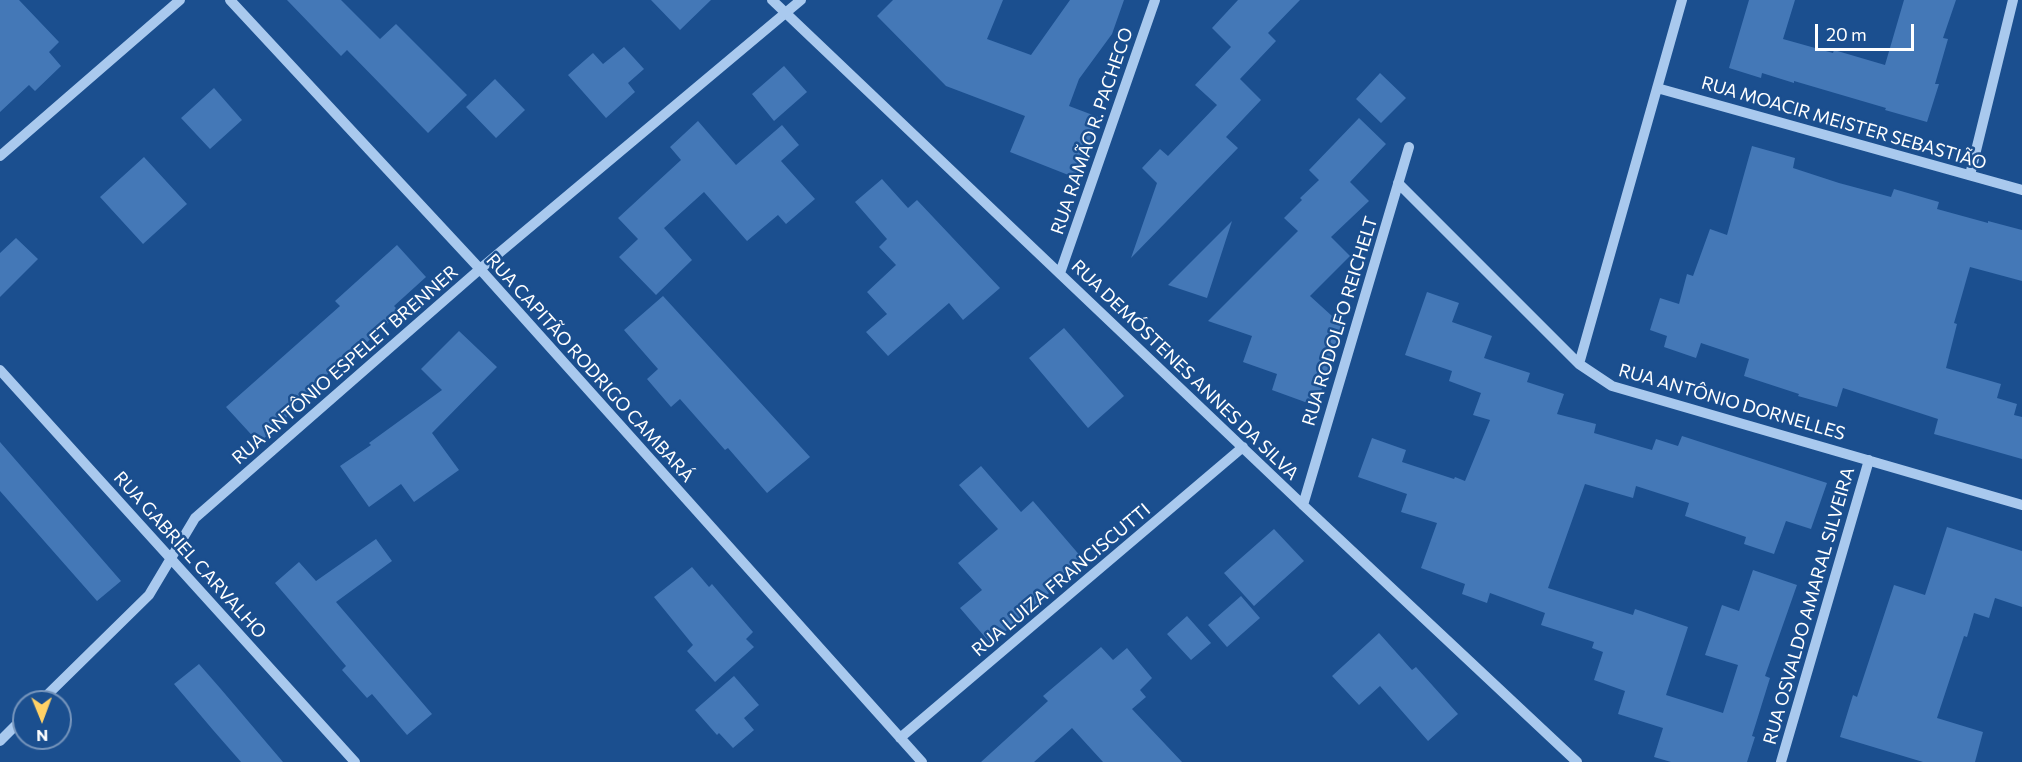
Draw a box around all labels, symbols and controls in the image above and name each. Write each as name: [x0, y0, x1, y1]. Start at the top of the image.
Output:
scale bar: [1818, 12, 1917, 50]
text: 20 m: [1826, 23, 1867, 45]
street label: RUA RAMÃO R. PACHECO: [1046, 25, 1138, 237]
street label: RUA MOACIR MEISTER SEBASTIÃO: [1699, 72, 1989, 174]
street label: RUA RODOLFO REICHELT: [1298, 214, 1382, 428]
street label: RUA CAPITÃO RODRIGO CAMBARÁ: [482, 249, 698, 487]
street label: RUA DEMÓSTENES ANNES DA SILVA: [1067, 256, 1303, 484]
street label: RUA ANTÔNIO ESPELET BRENNER: [228, 261, 462, 469]
street label: RUA ANTÔNIO DORNELLES: [1616, 359, 1848, 445]
street label: RUA OSVALDO AMARAL SILVEIRA: [1759, 465, 1859, 747]
street label: RUA GABRIEL CARVALHO: [109, 467, 271, 643]
street label: RUA LUIZA FRANCISCUTTI: [967, 499, 1155, 661]
north arrow: [12, 690, 72, 750]
text: N: [36, 727, 48, 746]

